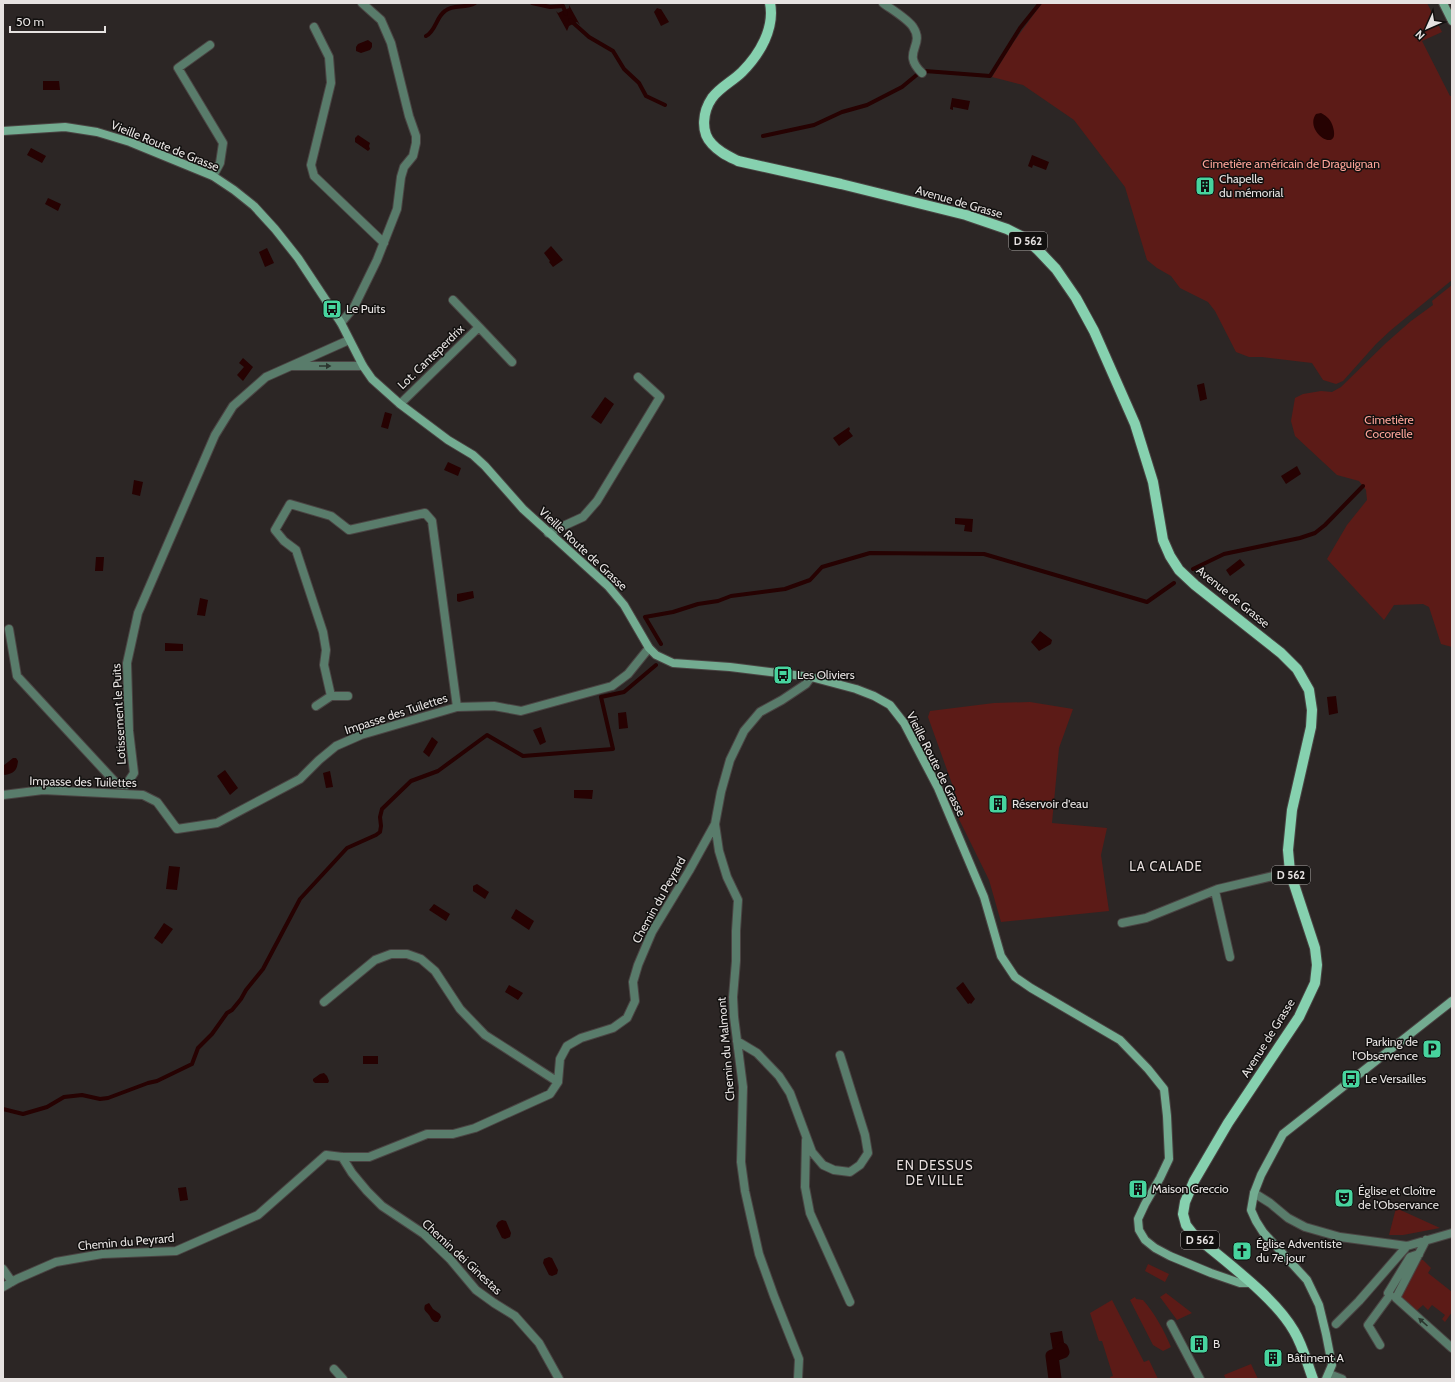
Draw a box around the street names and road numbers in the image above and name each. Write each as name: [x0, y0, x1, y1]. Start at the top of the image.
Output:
street label: Vieille Route de Grasse: [109, 117, 221, 174]
street label: Avenue de Grasse: [914, 182, 1004, 221]
road number: D 562: [1009, 232, 1047, 250]
street label: Lot. Canteperdrix: [394, 321, 467, 392]
street label: Vieille Route de Grasse: [536, 504, 631, 593]
street label: Avenue de Grasse: [1194, 563, 1273, 631]
street label: Lotissement le Puits: [108, 663, 129, 765]
street label: Impasse des Tuilettes: [342, 690, 449, 737]
street label: Vieille Route de Grasse: [904, 709, 969, 819]
street label: Impasse des Tuilettes: [29, 773, 137, 790]
street label: Chemin du Peyrard: [629, 854, 689, 946]
road number: D 562: [1272, 866, 1310, 884]
street label: Chemin du Malmont: [713, 996, 738, 1102]
street label: Avenue de Grasse: [1237, 996, 1298, 1080]
street label: Chemin dei Ginestas: [419, 1216, 505, 1297]
street label: Chemin du Peyrard: [77, 1230, 175, 1253]
road number: D 562: [1181, 1231, 1219, 1249]

